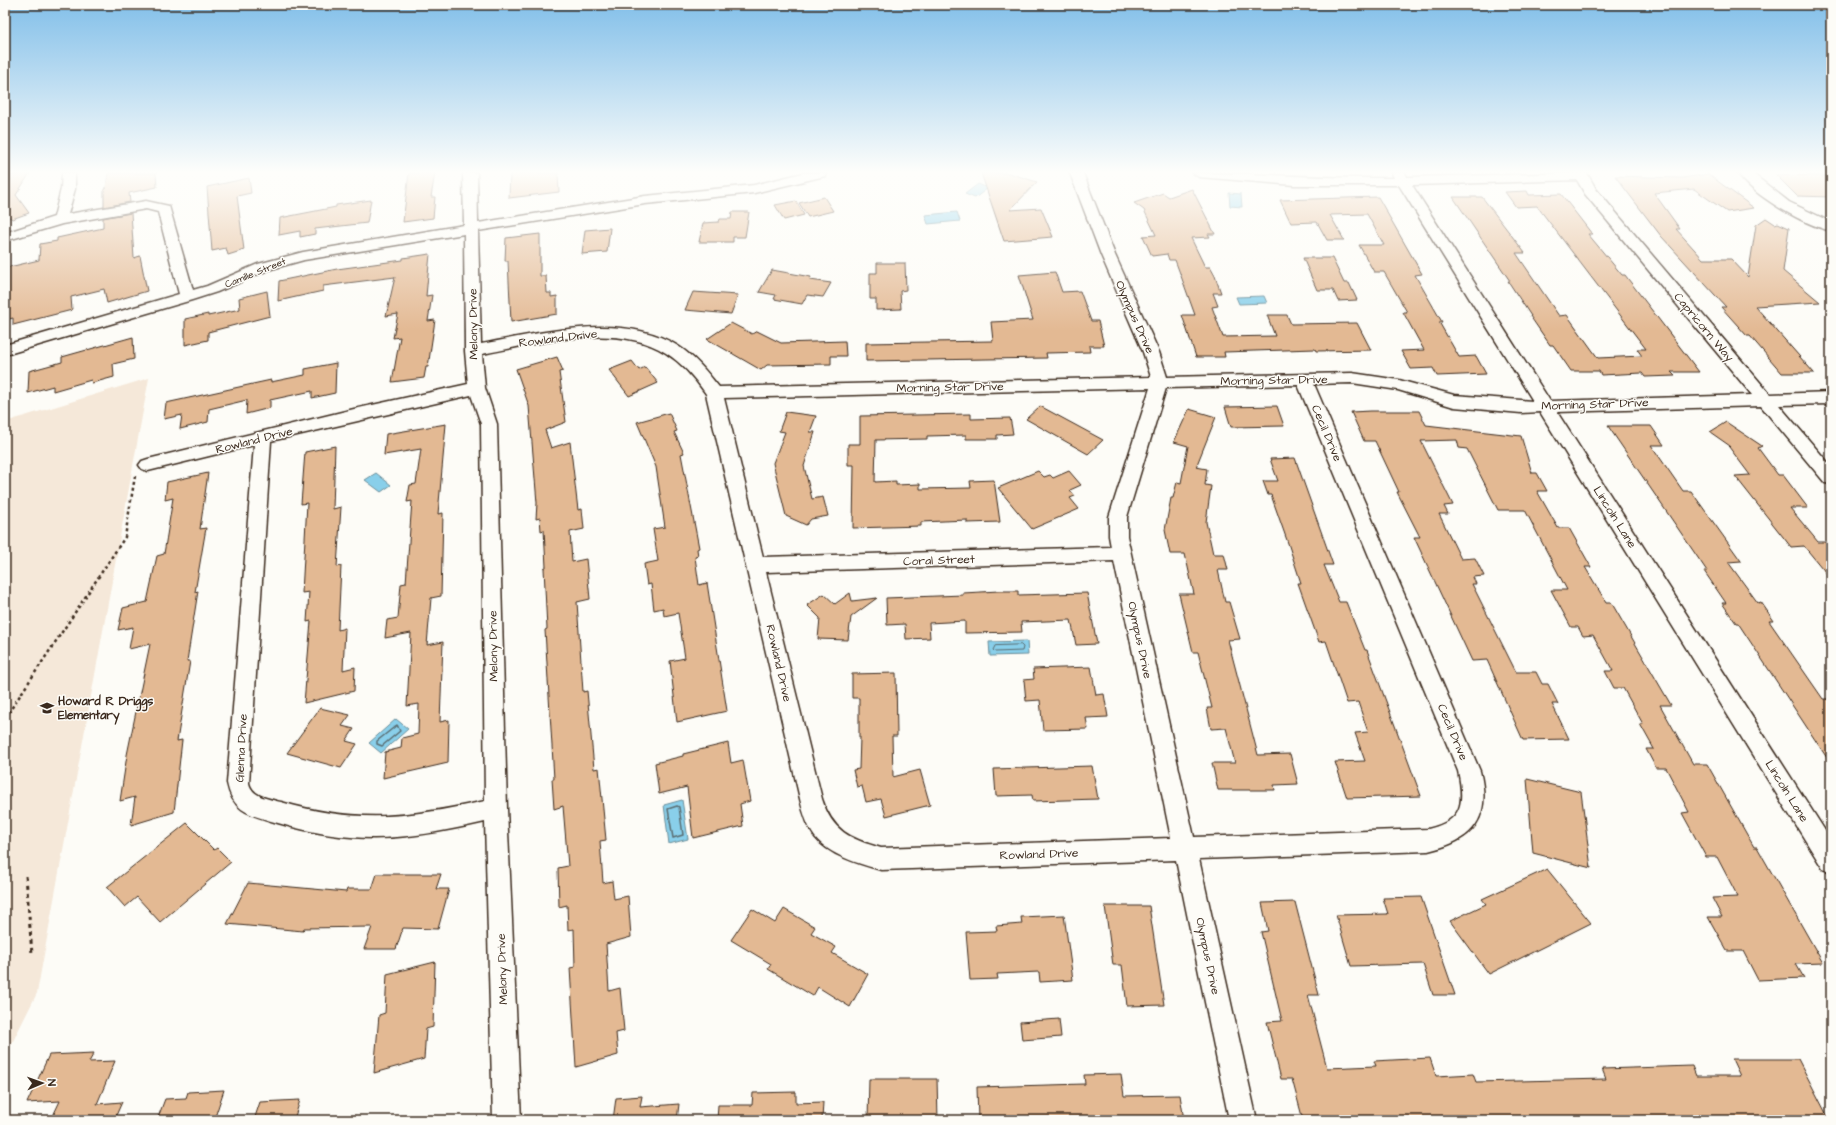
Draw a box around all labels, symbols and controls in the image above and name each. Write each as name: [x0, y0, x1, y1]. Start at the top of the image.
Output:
street label: Camille Street: [223, 254, 288, 292]
street label: Olympus Drive: [1110, 278, 1158, 357]
street label: Melony Drive: [464, 288, 484, 360]
street label: Capricorn Way: [1669, 289, 1738, 366]
street label: Rowland Drive: [518, 325, 599, 352]
street label: Morning Star Drive: [1220, 371, 1328, 391]
street label: Morning Star Drive: [896, 378, 1004, 398]
street label: Morning Star Drive: [1541, 394, 1649, 416]
street label: Cecil Drive: [1307, 402, 1346, 465]
street label: Rowland Drive: [214, 423, 295, 458]
street label: Lincoln Lane: [1589, 483, 1641, 552]
street label: Coral Street: [903, 551, 975, 570]
street label: Olympus Drive: [1122, 600, 1156, 681]
street label: Melony Drive: [484, 610, 504, 682]
street label: Rowland Drive: [761, 623, 796, 704]
place label: Howard R Driggs Elementary: [58, 693, 153, 725]
school or university icon: Howard R Driggs Elementary: [39, 700, 55, 716]
street label: Cecil Drive: [1433, 701, 1472, 764]
street label: Glenna Drive: [231, 713, 252, 783]
street label: Lincoln Lane: [1761, 757, 1813, 826]
street label: Rowland Drive: [999, 845, 1079, 864]
street label: Olympus Drive: [1190, 916, 1224, 997]
street label: Melony Drive: [493, 932, 513, 1005]
north arrow: [22, 1063, 62, 1103]
text: N: [44, 1079, 59, 1086]

